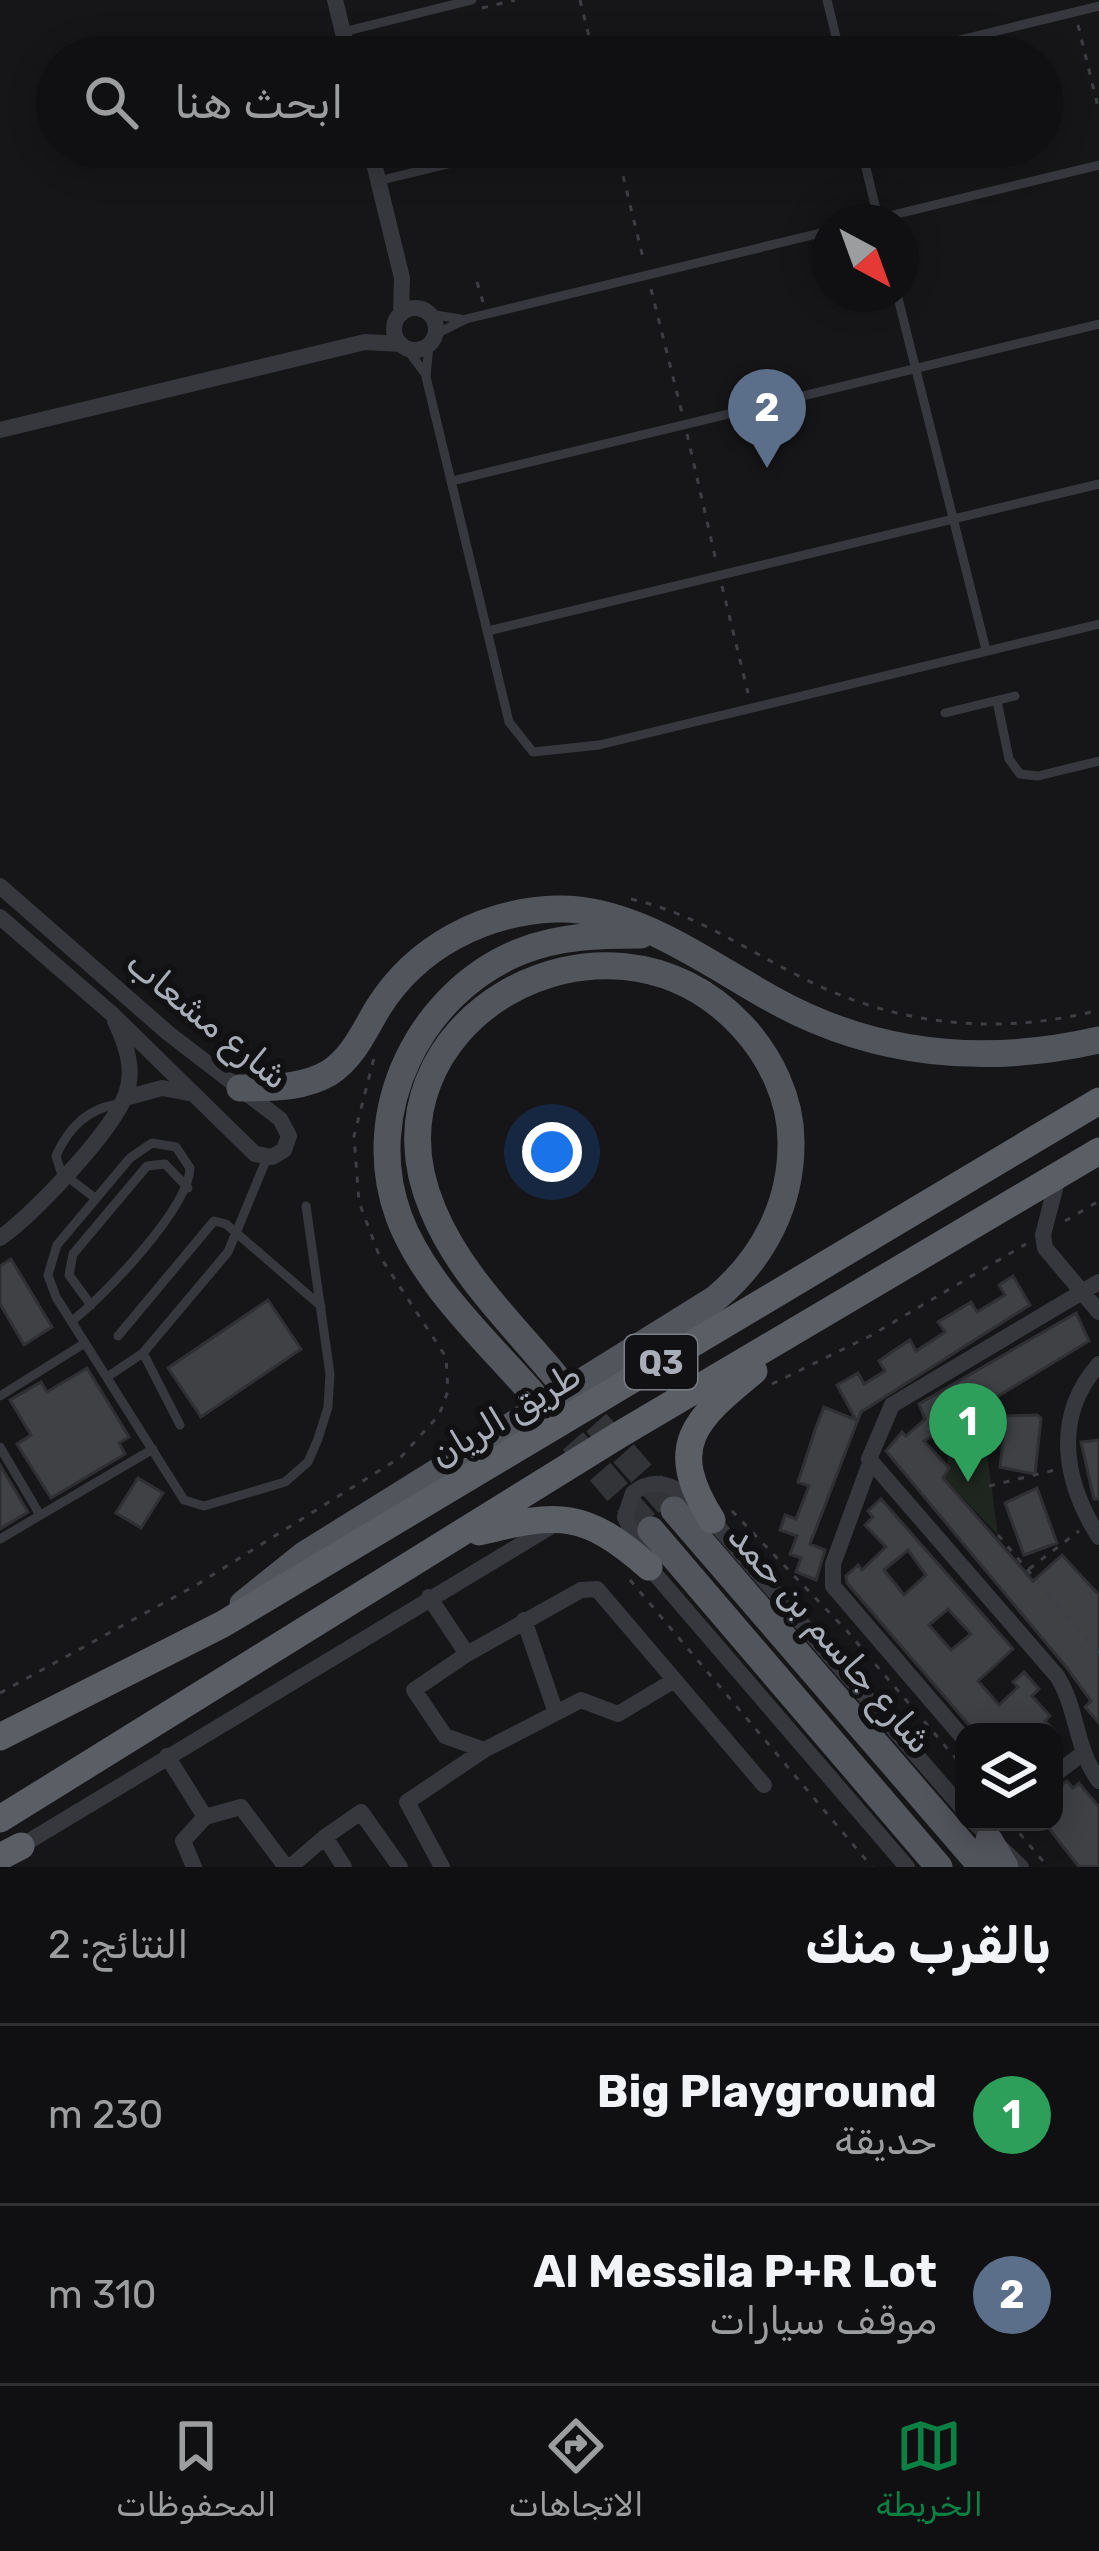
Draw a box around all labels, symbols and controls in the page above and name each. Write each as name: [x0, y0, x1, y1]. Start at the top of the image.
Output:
search box: [36, 36, 1063, 168]
icon: search: [78, 69, 144, 135]
text: ابحث هنا: [174, 76, 344, 129]
north arrow: [811, 204, 919, 312]
pin: 2: [728, 369, 806, 468]
street label: شارع مشعاب: [115, 941, 298, 1101]
your location: [522, 1122, 582, 1182]
road number: Q3: [625, 1335, 697, 1389]
street label: طريق الريان: [422, 1353, 588, 1476]
pin: 1: [929, 1383, 1007, 1482]
street label: شارع جاسم بن حمد: [716, 1515, 942, 1764]
map controls: [955, 1723, 1063, 1831]
button: layers: [955, 1723, 1063, 1831]
text: بالقرب منك: [805, 1915, 1051, 1976]
text: النتائج: 2: [48, 1922, 188, 1968]
text: Big Playground: [597, 2065, 937, 2118]
text: 230 m: [48, 2092, 163, 2138]
text: 1: [1002, 2092, 1022, 2138]
text: حديقة: [834, 2118, 937, 2164]
text: Al Messila P+R Lot: [533, 2245, 937, 2298]
text: 310 m: [48, 2272, 156, 2318]
text: 2: [999, 2272, 1025, 2318]
text: موقف سيارات: [709, 2298, 937, 2344]
tab: المحفوظات: [116, 2413, 276, 2524]
tab: الاتجاهات: [508, 2413, 644, 2524]
tab: الخريطة: [876, 2413, 983, 2524]

